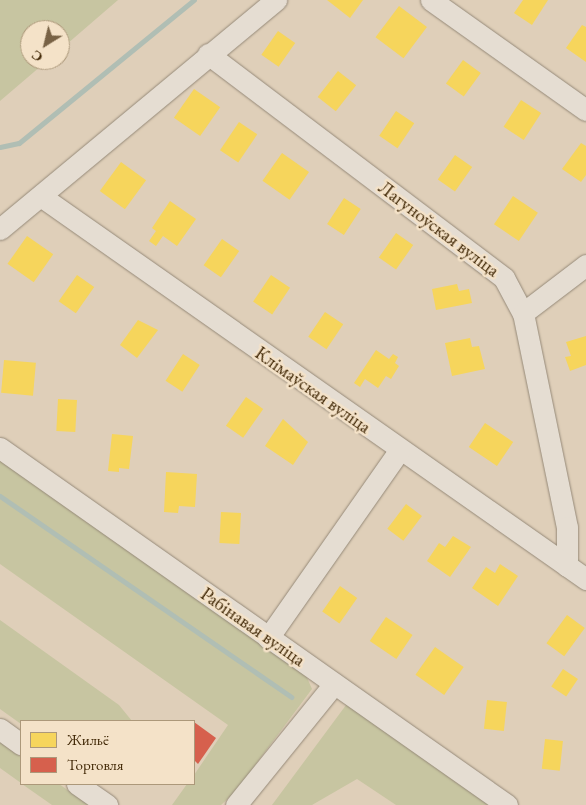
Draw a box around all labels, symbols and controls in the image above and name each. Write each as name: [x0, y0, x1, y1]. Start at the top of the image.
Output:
north arrow: [20, 20, 70, 70]
text: С: [27, 46, 46, 67]
street label: Лагуноўская вуліца: [374, 176, 504, 282]
street label: Клімаўская вуліца: [251, 342, 375, 438]
street label: Рабінавая вуліца: [196, 582, 310, 672]
legend: [20, 720, 195, 785]
text: Жильё: [67, 730, 109, 749]
text: Торговля: [67, 755, 123, 774]

